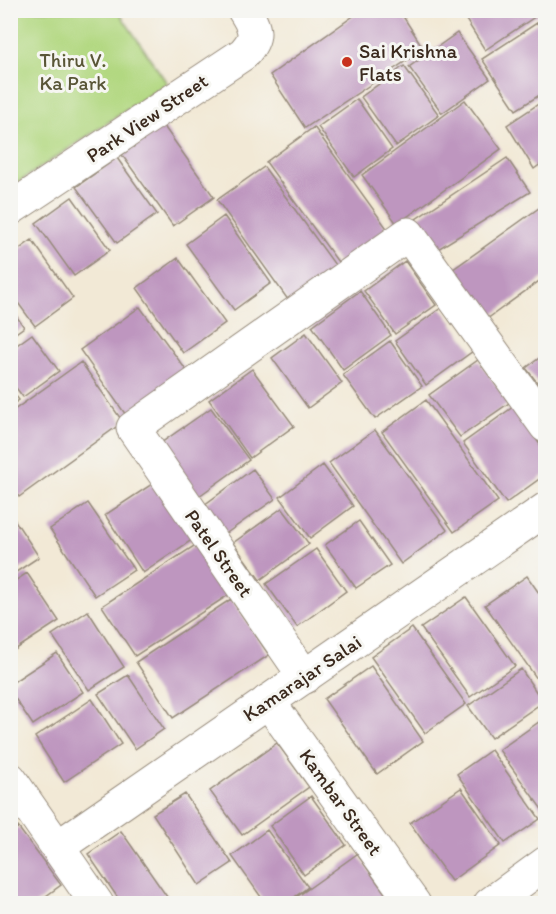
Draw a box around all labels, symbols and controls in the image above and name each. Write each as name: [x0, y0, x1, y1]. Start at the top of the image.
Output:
place label: Sai Krishna Flats: [359, 39, 458, 86]
park label: Thiru V. Ka Park: [39, 48, 107, 95]
marker: Sai Krishna Flats: [340, 55, 354, 69]
street label: Park View Street: [82, 69, 212, 167]
street label: Patel Street: [180, 504, 258, 602]
street label: Kamarajar Salai: [238, 630, 366, 726]
street label: Kambar Street: [294, 744, 388, 860]

